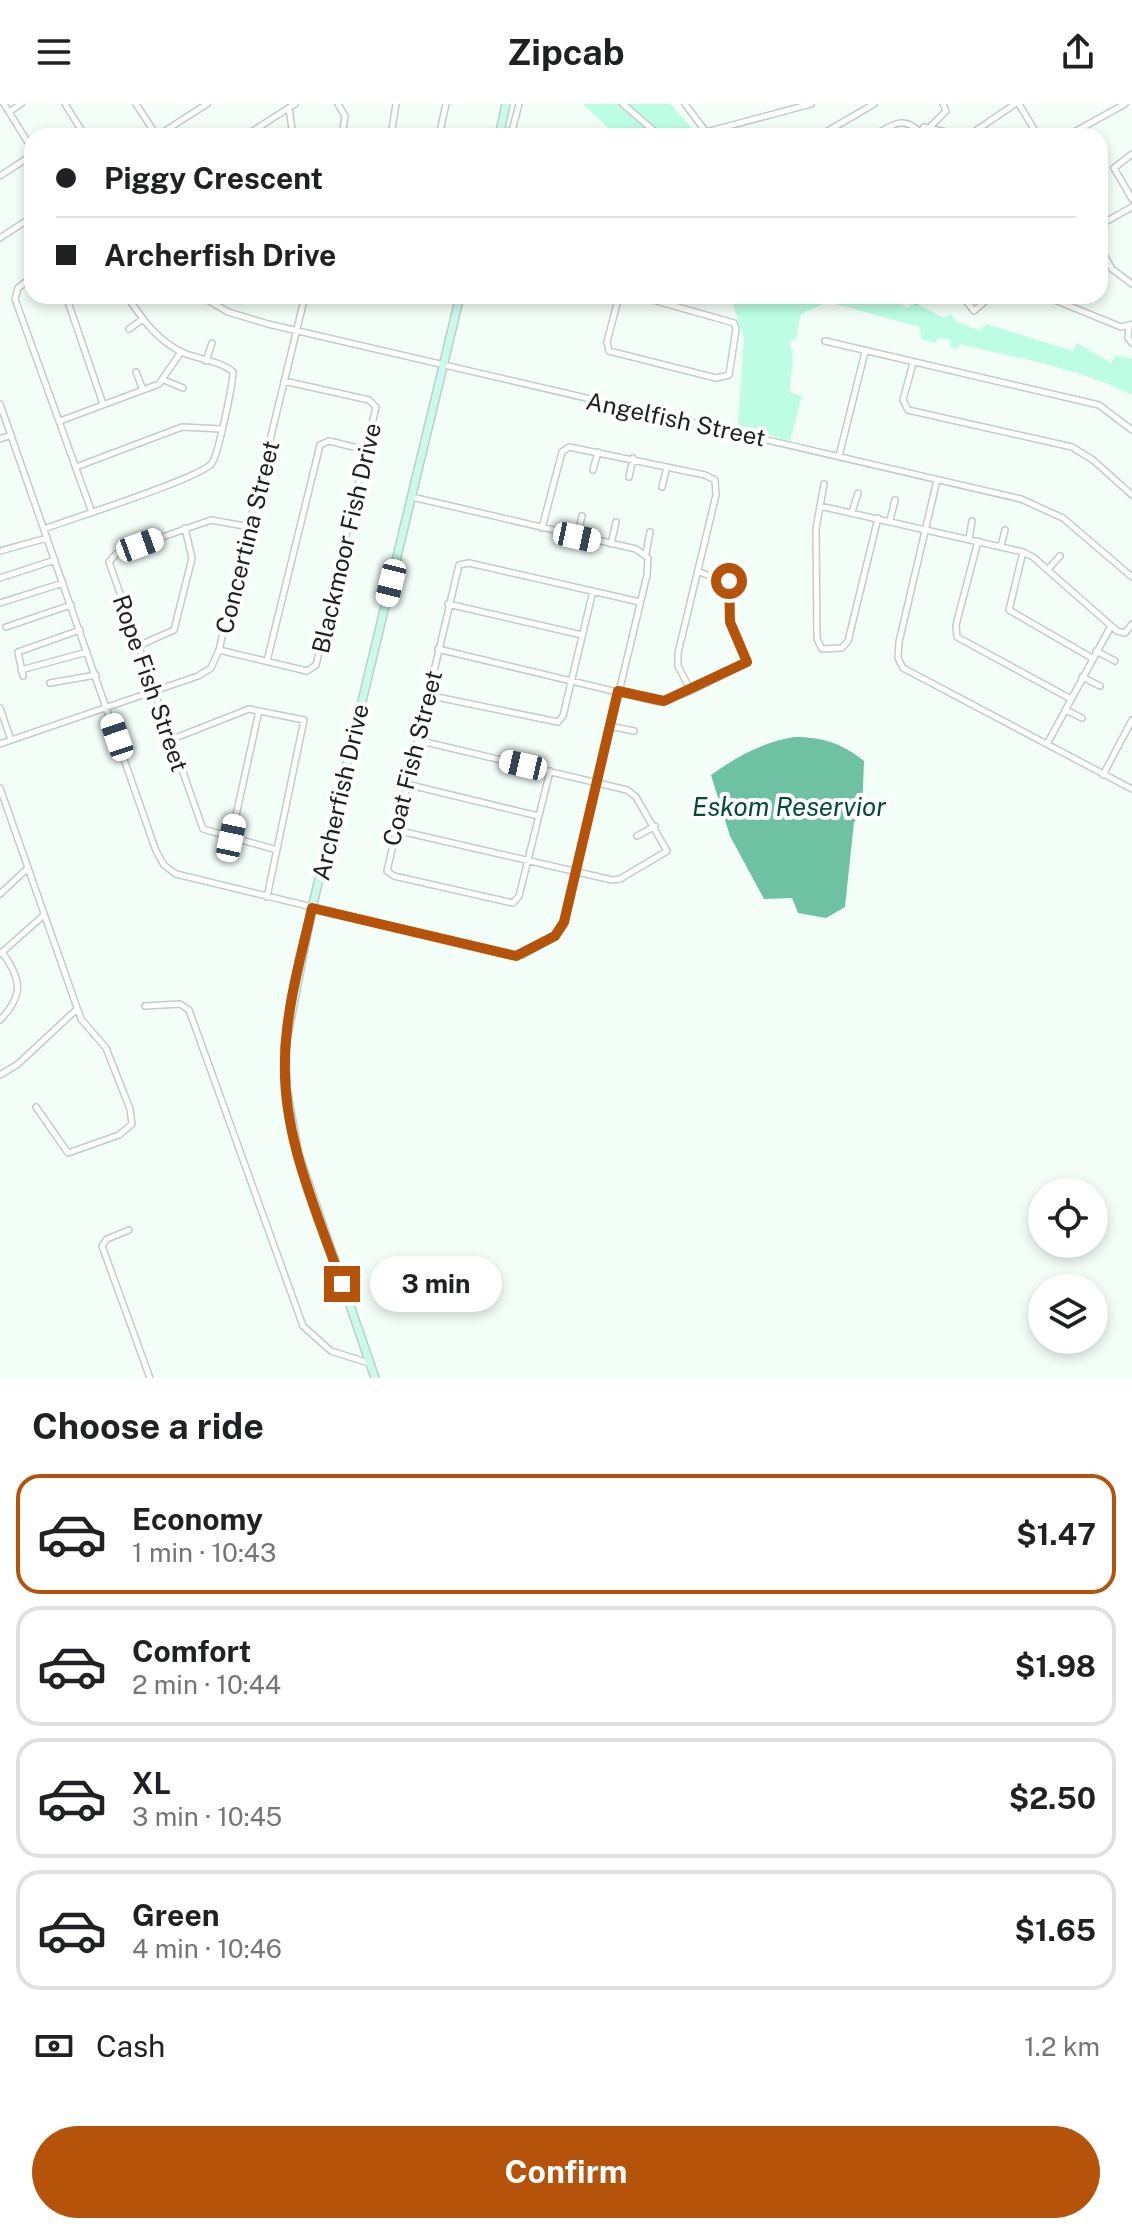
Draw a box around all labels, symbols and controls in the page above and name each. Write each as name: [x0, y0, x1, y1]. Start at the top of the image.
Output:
icon: menu: [32, 30, 76, 74]
icon: share: [1056, 30, 1100, 74]
text: Zipcab: [507, 31, 625, 73]
text: Piggy Crescent: [104, 160, 323, 196]
text: Archerfish Drive: [104, 237, 336, 273]
street label: Angelfish Street: [584, 386, 768, 452]
street label: Blackmoor Fish Drive: [306, 420, 386, 656]
street label: Concertina Street: [209, 438, 285, 636]
car: [551, 520, 603, 554]
car: [113, 526, 167, 564]
car: [374, 557, 408, 609]
route start: [711, 563, 747, 599]
street label: Rope Fish Street: [108, 591, 194, 775]
street label: Coat Fish Street: [377, 667, 447, 849]
street label: Archerfish Drive: [306, 701, 374, 883]
car: [98, 710, 136, 764]
car: [497, 748, 549, 782]
water label: Eskom Reservior: [692, 791, 886, 822]
car: [214, 812, 248, 864]
map controls: [1028, 1178, 1108, 1354]
button: locate: [1028, 1178, 1108, 1258]
callout: 3 min: [370, 1256, 502, 1312]
route end: [324, 1266, 360, 1302]
text: 3 min: [402, 1268, 470, 1299]
button: layers: [1028, 1274, 1108, 1354]
text: Choose a ride: [32, 1405, 264, 1447]
icon: car: [36, 1498, 108, 1570]
text: Economy: [132, 1501, 263, 1537]
text: $1.47: [1016, 1516, 1096, 1552]
text: 1 min · 10:43: [132, 1537, 276, 1568]
icon: car: [36, 1630, 108, 1702]
text: Comfort: [132, 1633, 251, 1669]
text: $1.98: [1015, 1648, 1096, 1684]
text: 2 min · 10:44: [132, 1669, 281, 1700]
icon: car: [36, 1762, 108, 1834]
text: XL: [132, 1765, 171, 1801]
text: $2.50: [1009, 1780, 1096, 1816]
text: 3 min · 10:45: [132, 1801, 282, 1832]
icon: car: [36, 1894, 108, 1966]
text: Green: [132, 1897, 219, 1933]
text: $1.65: [1015, 1912, 1096, 1948]
text: 4 min · 10:46: [132, 1933, 282, 1964]
icon: cash: [32, 2024, 76, 2068]
text: Cash: [96, 2028, 165, 2064]
text: 1.2 km: [1024, 2031, 1100, 2062]
button: Confirm: [32, 2126, 1100, 2218]

